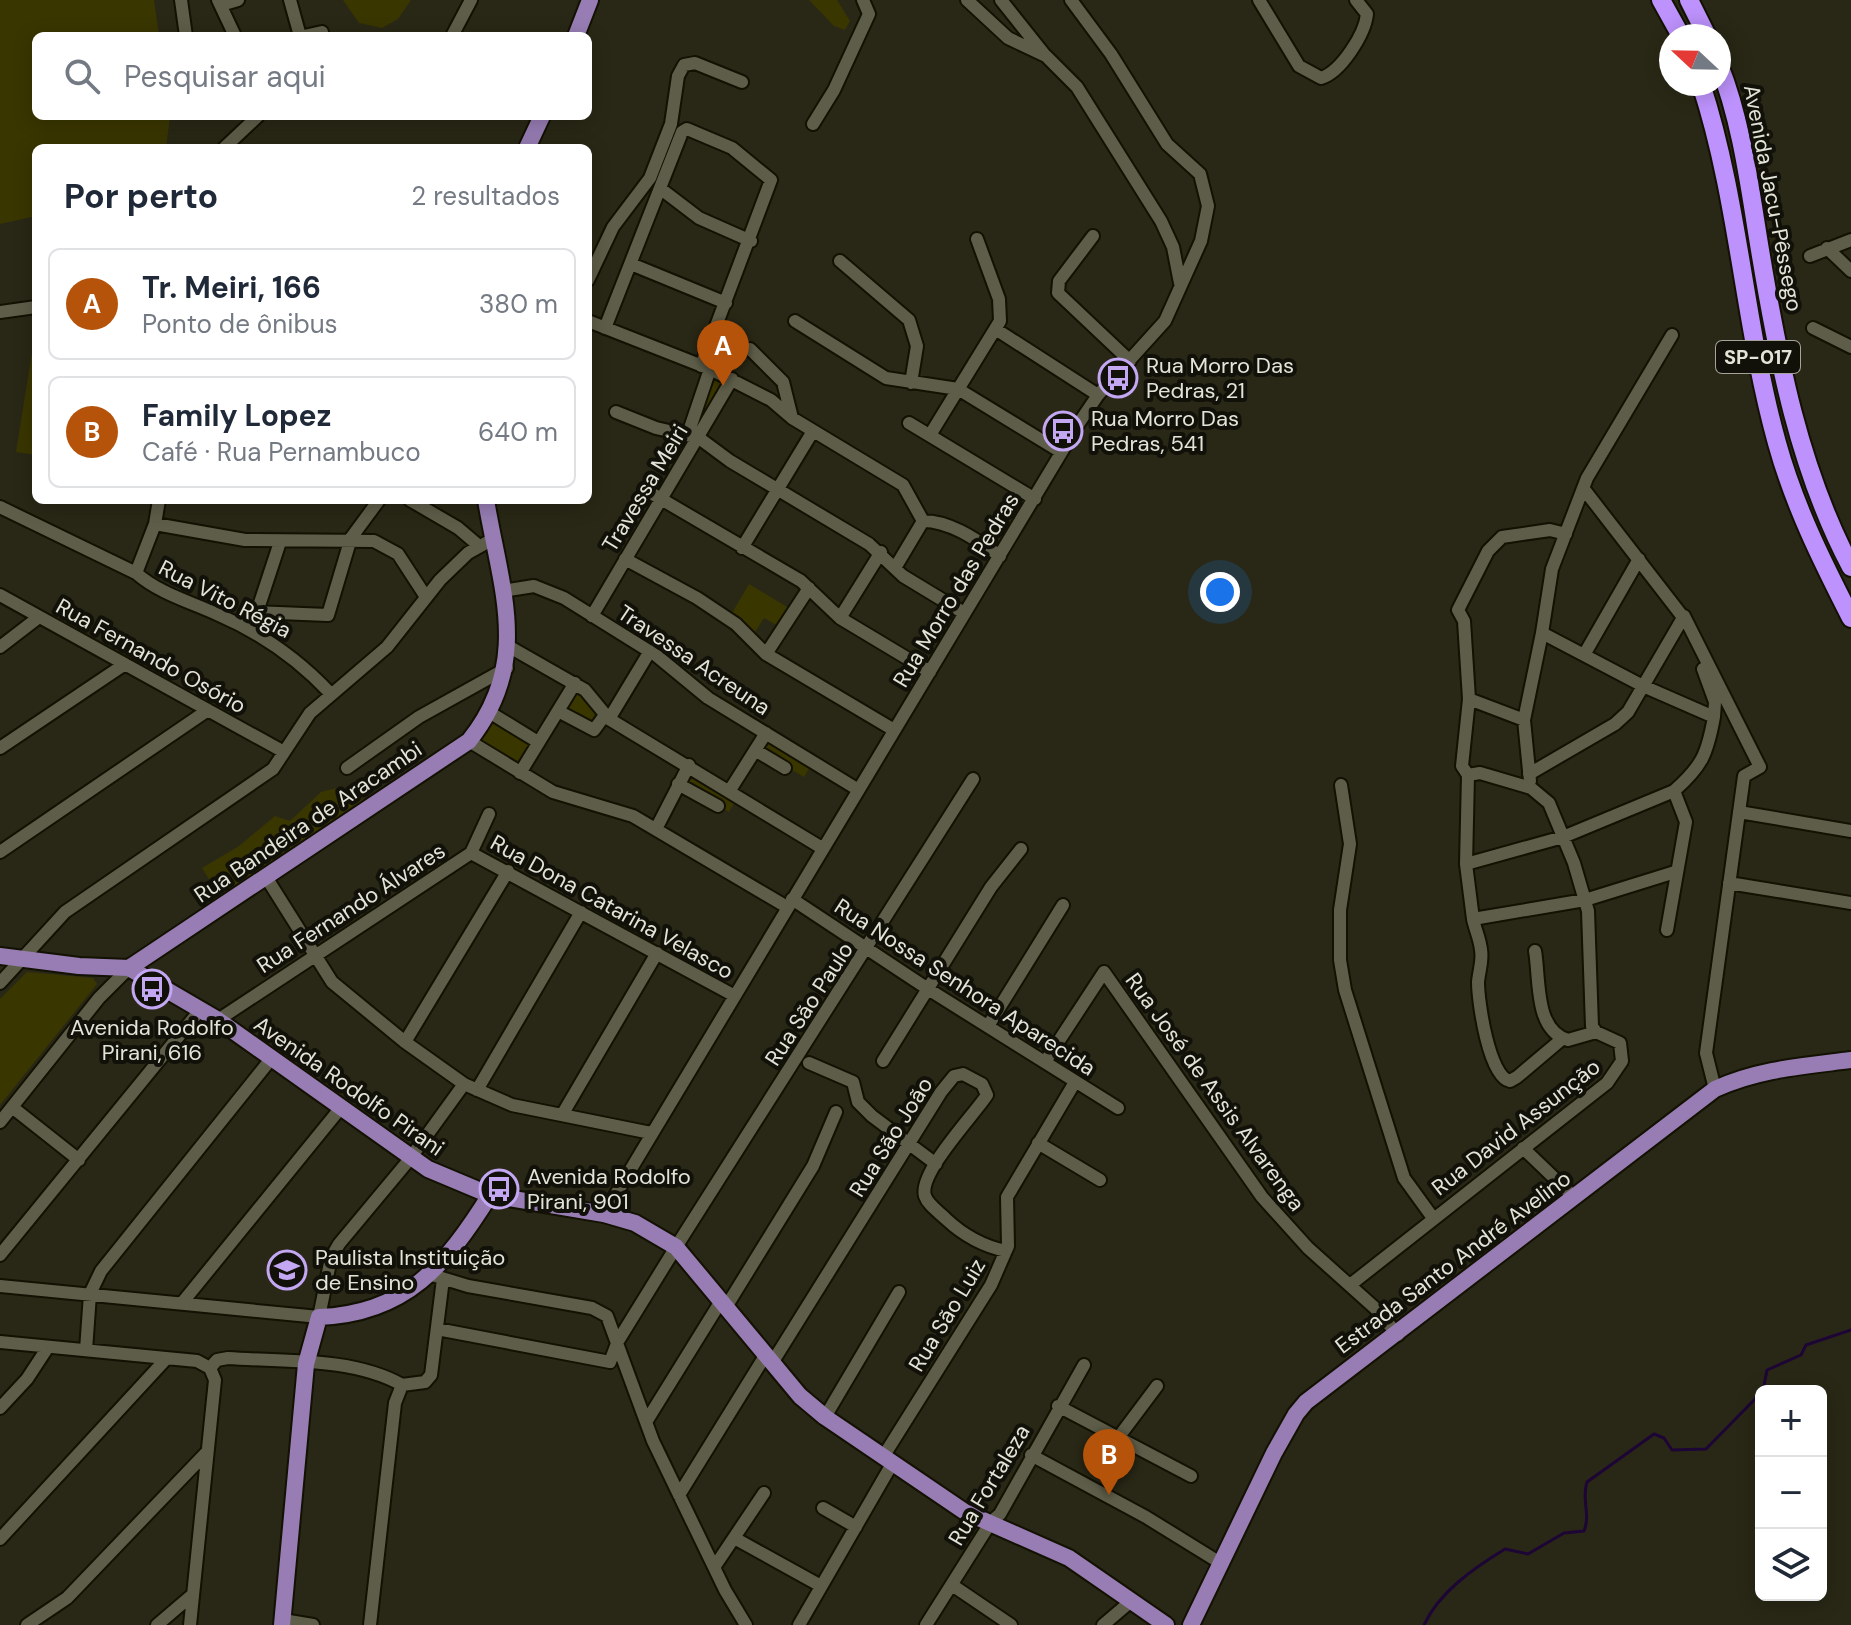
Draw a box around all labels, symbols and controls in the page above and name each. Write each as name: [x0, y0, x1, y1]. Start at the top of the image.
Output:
north arrow: [1659, 24, 1731, 96]
search box: [32, 32, 592, 120]
icon: search: [60, 54, 104, 98]
text: Pesquisar aqui: [124, 57, 326, 96]
street label: Avenida Jacu-Pêssego: [1737, 82, 1809, 314]
text: Por perto: [64, 174, 218, 219]
text: 2 resultados: [411, 179, 560, 213]
text: Tr. Meiri, 166: [142, 268, 321, 307]
text: A: [83, 287, 101, 321]
text: 380 m: [479, 287, 558, 321]
text: Ponto de ônibus: [142, 307, 338, 341]
pin: A: [697, 320, 749, 386]
road number: SP-017: [1716, 341, 1800, 373]
place label: Rua Morro Das Pedras, 21: [1146, 351, 1294, 405]
bus stop icon: Rua Morro Das Pedras, 21: [1097, 357, 1139, 399]
text: Family Lopez: [142, 396, 331, 435]
place label: Rua Morro Das Pedras, 541: [1091, 404, 1239, 458]
bus stop icon: Rua Morro Das Pedras, 541: [1042, 410, 1084, 452]
text: B: [84, 415, 100, 449]
text: 640 m: [478, 415, 558, 449]
street label: Travessa Meiri: [596, 419, 694, 557]
text: Café · Rua Pernambuco: [142, 435, 421, 469]
street label: Rua Morro das Pedras: [886, 487, 1026, 693]
street label: Rua Vito Régia: [154, 553, 296, 645]
your location: [1200, 572, 1240, 612]
street label: Rua Fernando Osório: [51, 592, 251, 720]
street label: Travessa Acreuna: [612, 598, 776, 722]
street label: Rua Bandeira de Aracambi: [188, 735, 428, 909]
street label: Rua Dona Catarina Velasco: [485, 828, 739, 986]
street label: Rua Fernando Álvares: [251, 836, 451, 980]
street label: Rua Nossa Senhora Aparecida: [829, 892, 1101, 1082]
street label: Rua São Paulo: [758, 937, 860, 1071]
street label: Rua José de Assis Alvarenga: [1119, 967, 1311, 1217]
bus stop icon: Avenida Rodolfo Pirani, 616: [131, 968, 173, 1010]
street label: Avenida Rodolfo Pirani: [248, 1009, 450, 1163]
place label: Avenida Rodolfo Pirani, 616: [70, 1013, 234, 1067]
street label: Rua David Assunção: [1426, 1052, 1606, 1202]
street label: Rua São João: [843, 1072, 939, 1202]
place label: Avenida Rodolfo Pirani, 901: [527, 1162, 691, 1216]
street label: Estrada Santo André Avelino: [1329, 1164, 1577, 1360]
bus stop icon: Avenida Rodolfo Pirani, 901: [478, 1168, 520, 1210]
place label: Paulista Instituição de Ensino: [315, 1243, 505, 1297]
school or university icon: Paulista Instituição de Ensino: [266, 1249, 308, 1291]
street label: Rua São Luiz: [902, 1253, 992, 1377]
map controls: [1755, 1385, 1827, 1601]
button: +: [1755, 1385, 1827, 1457]
street label: Rua Fortaleza: [942, 1419, 1036, 1551]
pin: B: [1083, 1429, 1135, 1495]
button: −: [1755, 1457, 1827, 1529]
button: layers: [1755, 1529, 1827, 1601]

